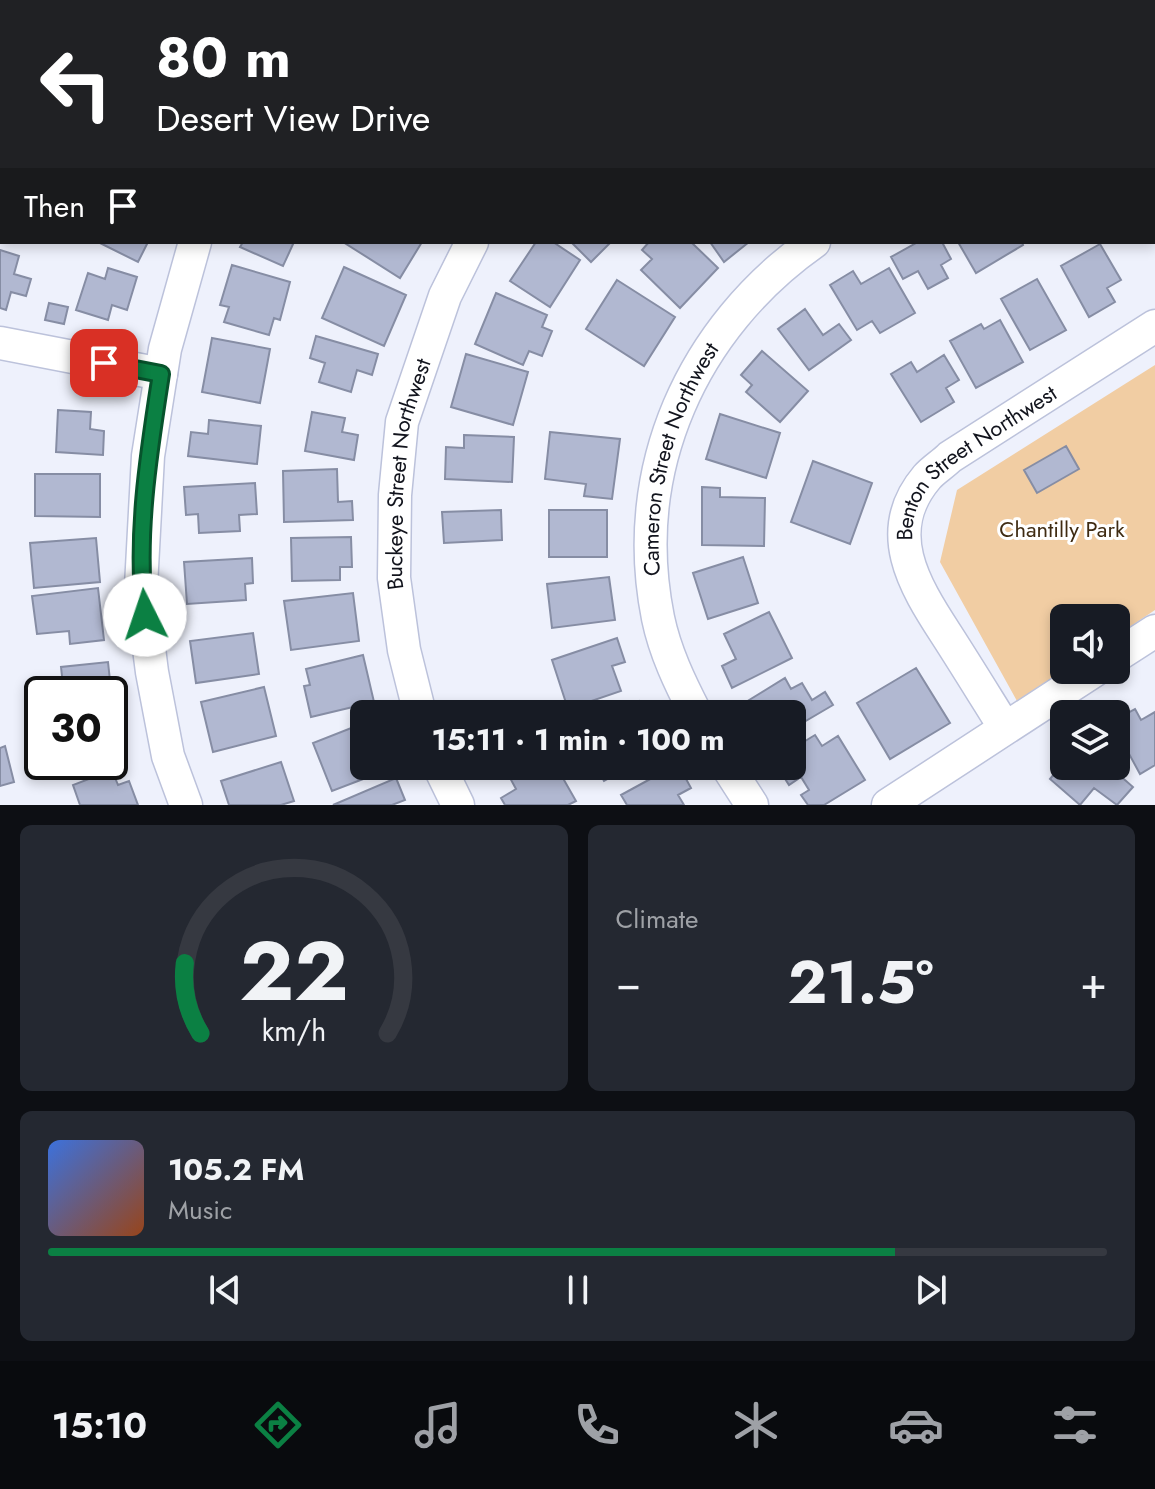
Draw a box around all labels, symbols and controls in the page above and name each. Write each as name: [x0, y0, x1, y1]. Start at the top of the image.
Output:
text: 80 m: [156, 17, 291, 98]
icon: left: [24, 32, 128, 136]
text: Desert View Drive: [156, 92, 430, 144]
icon: arrive: [101, 184, 145, 228]
text: Then: [24, 185, 85, 228]
pin: [70, 329, 138, 397]
street label: Cameron Street Northwest: [635, 335, 726, 577]
icon: arrive: [82, 341, 126, 385]
street label: Buckeye Street Northwest: [378, 353, 439, 592]
street label: Benton Street Northwest: [888, 377, 1063, 541]
park label: Chantilly Park: [999, 513, 1125, 545]
position arrow: [103, 573, 187, 657]
map controls: [1050, 604, 1130, 780]
button: sound: [1050, 604, 1130, 684]
speed limit sign: 30: [24, 676, 128, 780]
button: layers: [1050, 700, 1130, 780]
text: 15:11 · 1 min · 100 m: [431, 718, 725, 761]
text: Climate: [616, 900, 698, 938]
text: 22: [239, 911, 348, 1031]
text: 21.5°: [788, 939, 934, 1026]
text: −: [616, 951, 641, 1015]
text: +: [1080, 951, 1107, 1015]
text: km/h: [261, 1010, 326, 1052]
text: 105.2 FM: [168, 1148, 304, 1191]
text: Music: [168, 1191, 232, 1229]
icon: previous: [203, 1268, 247, 1312]
icon: pause: [556, 1268, 600, 1312]
icon: next: [909, 1268, 953, 1312]
icon: directions: [250, 1397, 306, 1453]
icon: music: [410, 1397, 466, 1453]
icon: phone: [569, 1397, 625, 1453]
icon: climate: [728, 1397, 784, 1453]
icon: car: [888, 1397, 944, 1453]
icon: filters: [1047, 1397, 1103, 1453]
text: 15:10: [52, 1399, 147, 1451]

